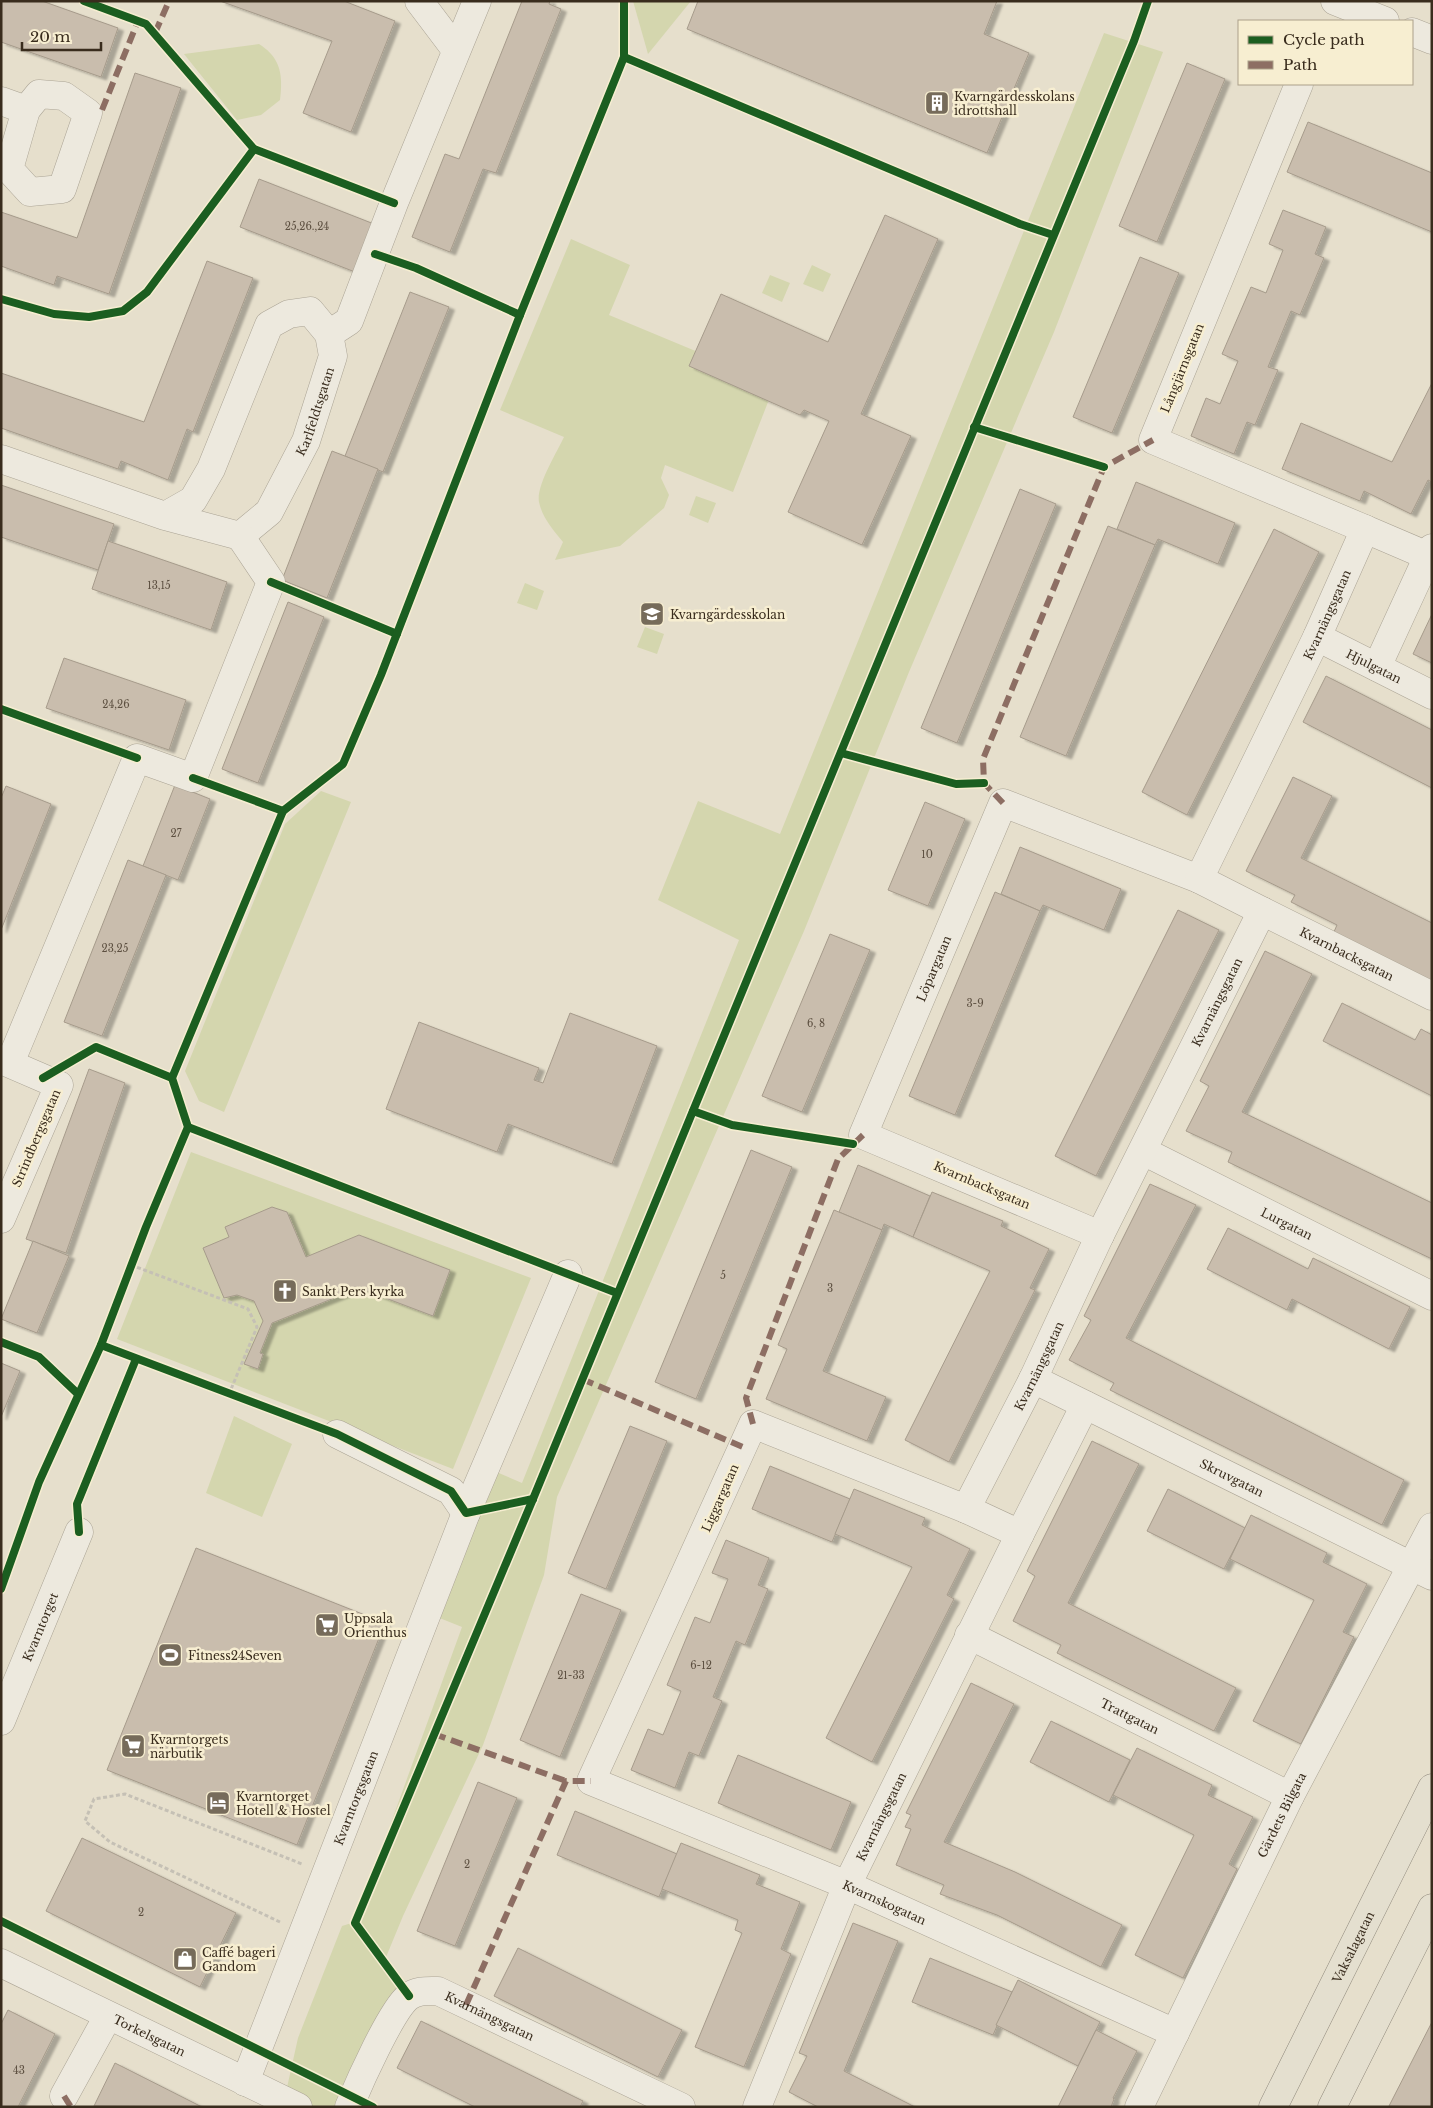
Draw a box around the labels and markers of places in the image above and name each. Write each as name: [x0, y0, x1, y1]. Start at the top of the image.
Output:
place label: Kvarngärdesskolans idrottshall: [954, 89, 1075, 118]
building icon: Kvarngärdesskolans idrottshall: [924, 90, 950, 116]
school or university icon: Kvarngärdesskolan: [639, 601, 665, 627]
place label: Kvarngärdesskolan: [670, 607, 785, 622]
church icon: Sankt Pers kyrka: [272, 1278, 298, 1304]
place label: Sankt Pers kyrka: [302, 1284, 405, 1299]
place label: Uppsala Orienthus: [344, 1611, 407, 1640]
supermarket icon: Uppsala Orienthus: [314, 1612, 340, 1638]
sports icon: Fitness24Seven: [157, 1642, 183, 1668]
place label: Fitness24Seven: [188, 1648, 282, 1663]
place label: Kvarntorgets närbutik: [150, 1732, 228, 1761]
supermarket icon: Kvarntorgets närbutik: [120, 1733, 146, 1759]
place label: Kvarntorget Hotell & Hostel: [236, 1789, 331, 1818]
hotel icon: Kvarntorget Hotell & Hostel: [205, 1790, 231, 1816]
place label: Caffé bageri Gandom: [202, 1945, 276, 1974]
shop icon: Caffé bageri Gandom: [172, 1946, 198, 1972]

